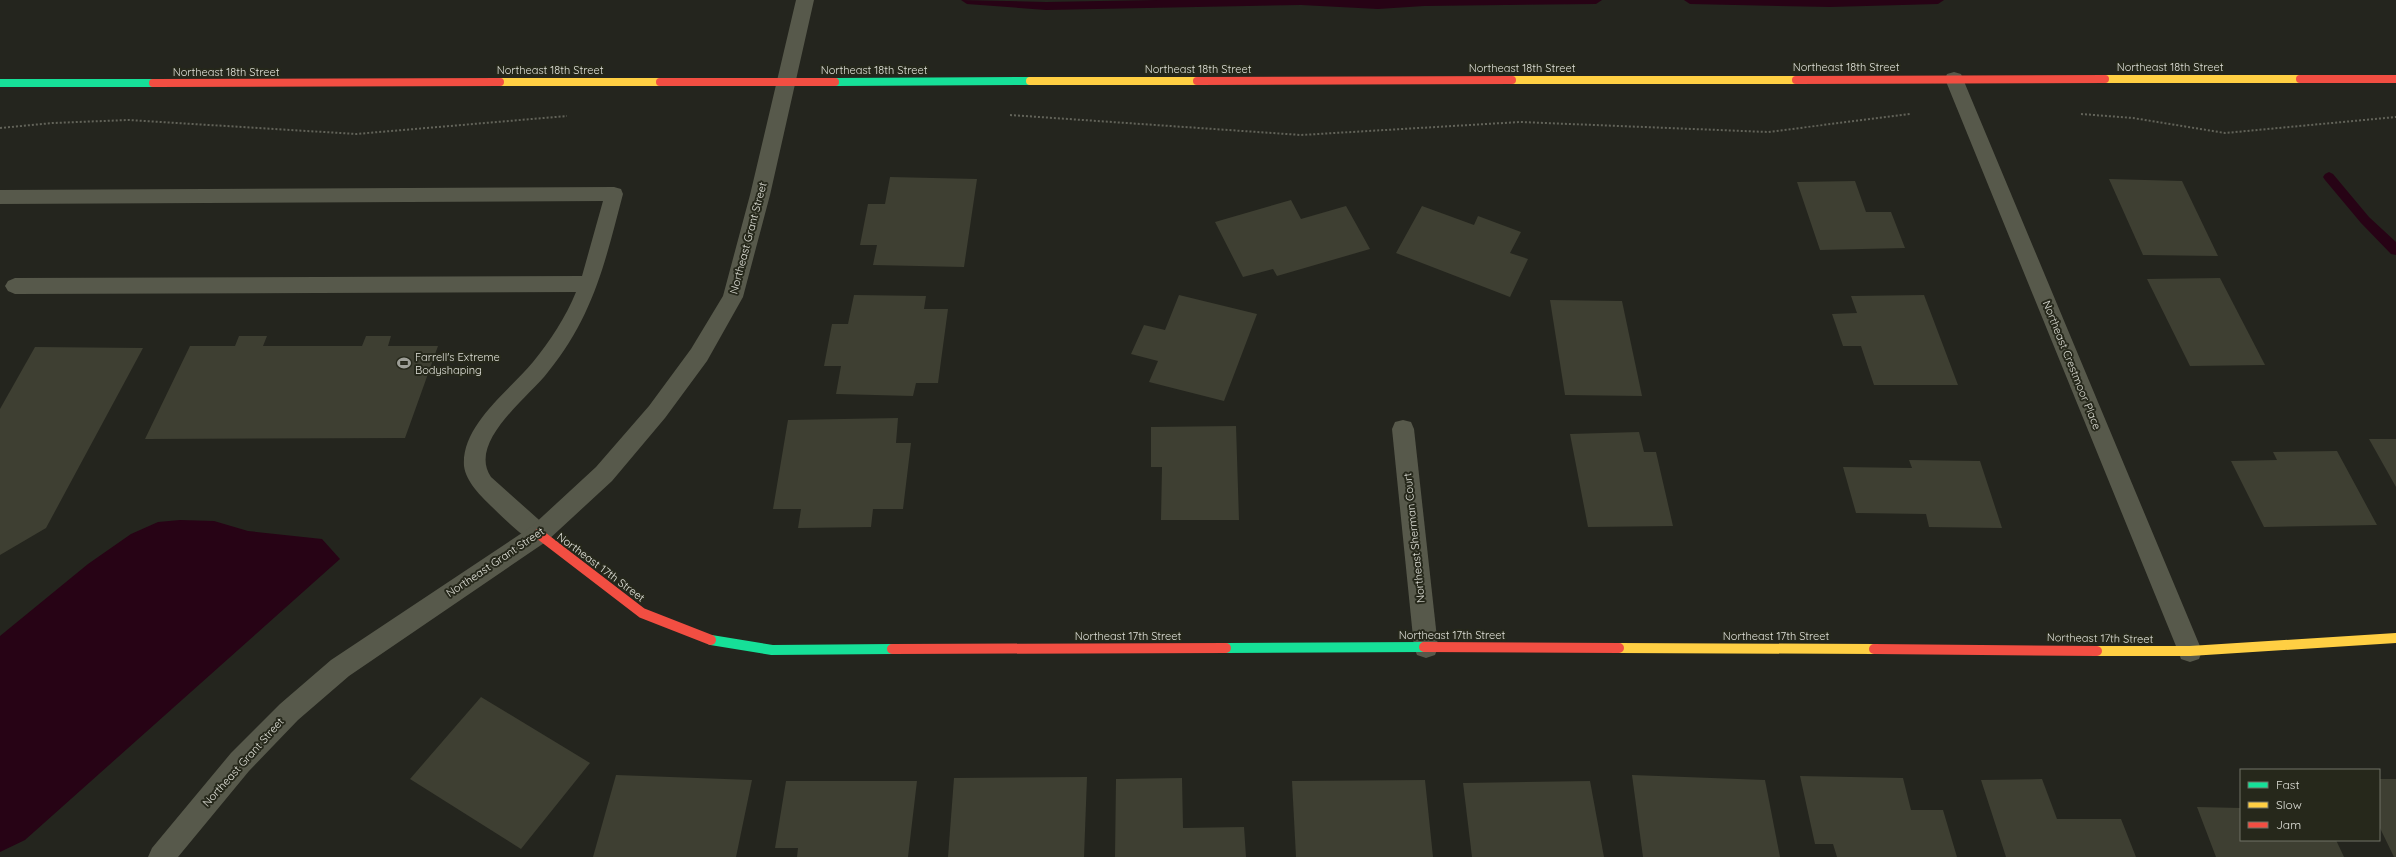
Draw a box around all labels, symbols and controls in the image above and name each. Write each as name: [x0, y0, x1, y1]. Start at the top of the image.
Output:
street label: Northeast 18th Street: [1793, 60, 1900, 74]
street label: Northeast 18th Street: [2117, 60, 2224, 74]
street label: Northeast 18th Street: [1469, 61, 1576, 75]
street label: Northeast 18th Street: [1145, 62, 1252, 76]
street label: Northeast 18th Street: [497, 63, 604, 77]
street label: Northeast 18th Street: [821, 63, 928, 77]
street label: Northeast 18th Street: [173, 65, 280, 79]
street label: Northeast Grant Street: [726, 180, 770, 295]
street label: Northeast Crestmoor Place: [2040, 298, 2104, 432]
place label: Farrell's Extreme Bodyshaping: [415, 350, 500, 377]
sports icon: Farrell's Extreme Bodyshaping: [396, 355, 412, 371]
street label: Northeast Sherman Court: [1400, 472, 1428, 604]
street label: Northeast Grant Street: [443, 524, 547, 600]
street label: Northeast 17th Street: [554, 529, 648, 605]
street label: Northeast 17th Street: [1399, 628, 1505, 642]
street label: Northeast 17th Street: [1075, 629, 1181, 643]
street label: Northeast 17th Street: [1723, 629, 1829, 643]
street label: Northeast 17th Street: [2047, 630, 2154, 646]
street label: Northeast Grant Street: [199, 714, 287, 810]
legend: [2240, 769, 2380, 841]
text: Fast: [2276, 777, 2300, 792]
text: Slow: [2276, 797, 2302, 812]
text: Jam: [2276, 817, 2301, 832]

